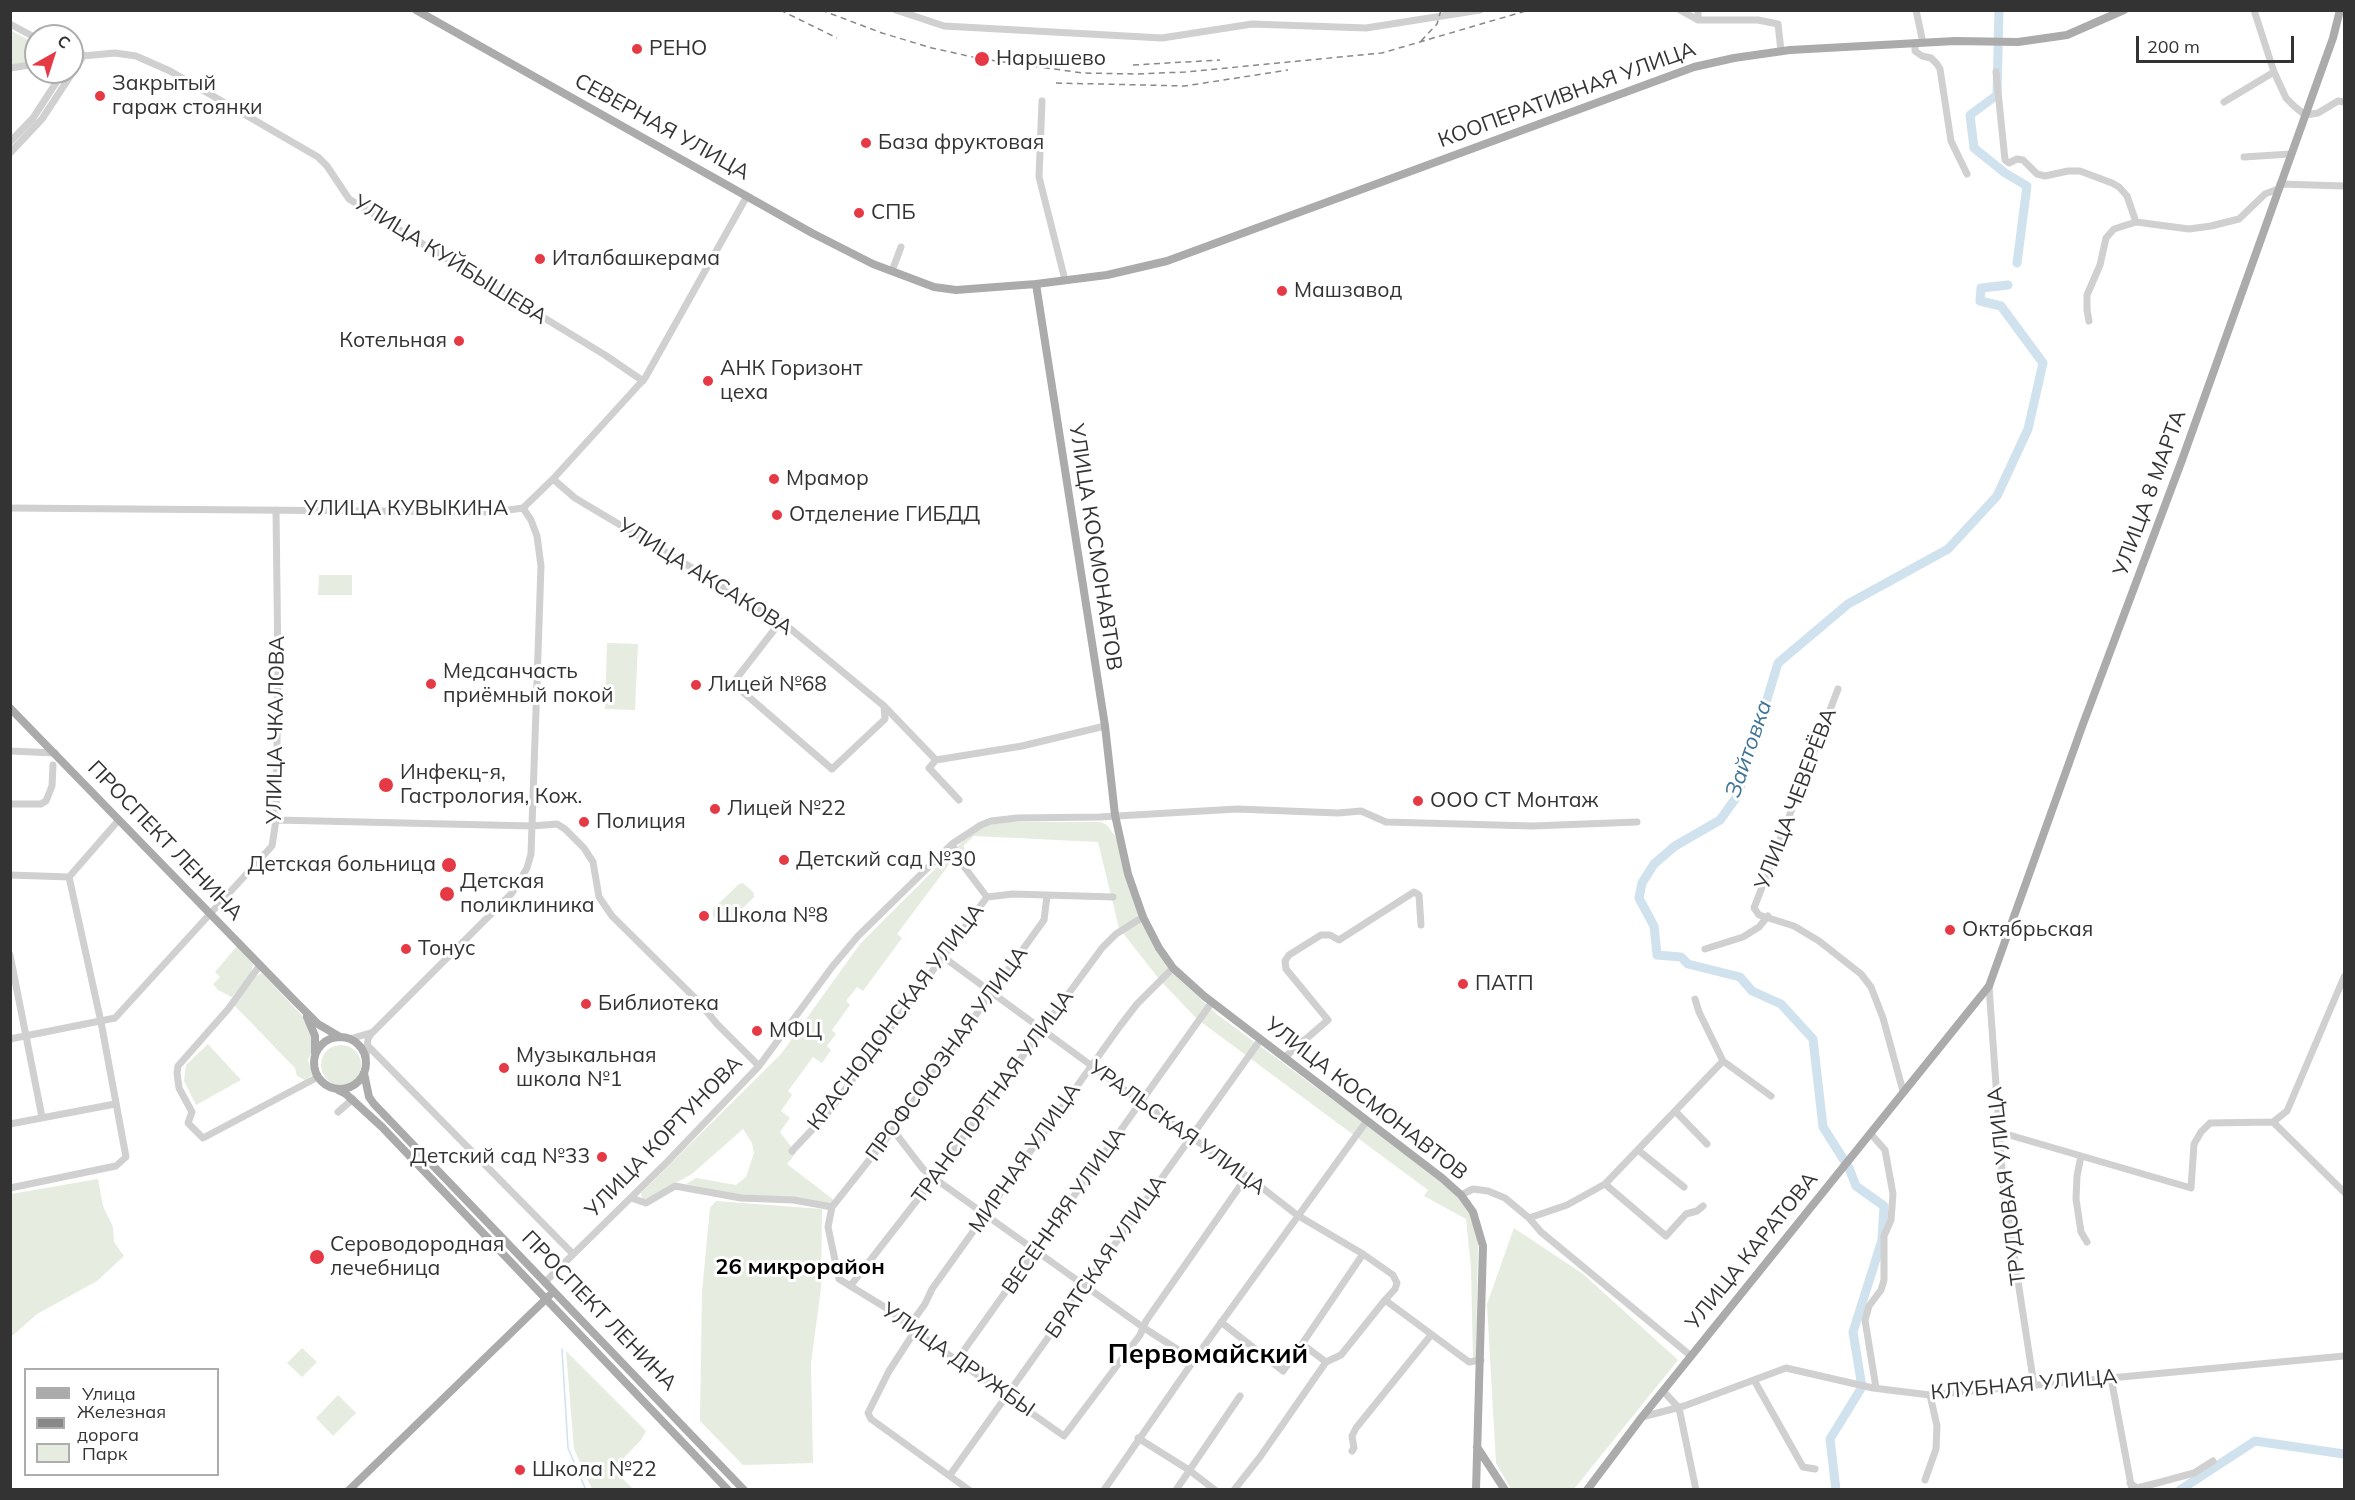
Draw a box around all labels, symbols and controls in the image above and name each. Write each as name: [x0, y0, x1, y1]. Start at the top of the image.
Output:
north arrow: [24, 24, 84, 84]
scale bar: [2139, 24, 2296, 62]
text: С: [54, 30, 75, 53]
text: 200 m: [2147, 35, 2200, 58]
place label: РЕНО: [649, 36, 707, 62]
street label: КООПЕРАТИВНАЯ УЛИЦА: [1435, 37, 1699, 153]
marker: РЕНО: [630, 42, 644, 56]
place label: Нарышево: [996, 46, 1106, 72]
marker: Нарышево: [973, 50, 991, 68]
street label: СЕВЕРНАЯ УЛИЦА: [570, 68, 754, 186]
place label: Закрытый гараж стоянки: [112, 71, 262, 121]
marker: Закрытый гараж стоянки: [93, 89, 107, 103]
place label: База фруктовая: [878, 130, 1044, 156]
marker: База фруктовая: [859, 136, 873, 150]
street label: УЛИЦА КУЙБЫШЕВА: [348, 190, 552, 330]
place label: СПБ: [871, 200, 916, 226]
marker: СПБ: [852, 206, 866, 220]
place label: Италбашкерама: [552, 246, 720, 272]
marker: Италбашкерама: [533, 252, 547, 266]
place label: Машзавод: [1294, 278, 1402, 304]
marker: Машзавод: [1275, 284, 1289, 298]
place label: Котельная: [339, 328, 447, 354]
marker: Котельная: [452, 334, 466, 348]
place label: АНК Горизонт цеха: [720, 356, 862, 406]
marker: АНК Горизонт цеха: [701, 374, 715, 388]
street label: УЛИЦА 8 МАРТА: [2108, 407, 2192, 579]
street label: УЛИЦА КОСМОНАВТОВ: [1063, 422, 1127, 672]
place label: Мрамор: [786, 466, 869, 492]
marker: Мрамор: [767, 472, 781, 486]
street label: УЛИЦА КУВЫКИНА: [304, 496, 508, 522]
place label: Отделение ГИБДД: [789, 502, 980, 528]
marker: Отделение ГИБДД: [770, 508, 784, 522]
street label: УЛИЦА АКСАКОВА: [613, 513, 797, 641]
street label: УЛИЦА ЧКАЛОВА: [262, 636, 290, 824]
place label: Медсанчасть приёмный покой: [443, 659, 613, 709]
place label: Лицей №68: [708, 672, 827, 698]
marker: Медсанчасть приёмный покой: [424, 677, 438, 691]
marker: Лицей №68: [689, 678, 703, 692]
water label: Зайтовка: [1720, 697, 1778, 801]
street label: УЛИЦА ЧЕВЕРЁВА: [1750, 705, 1842, 893]
street label: ПРОСПЕКТ ЛЕНИНА: [82, 756, 248, 926]
place label: Инфекц-я, Гастрология, Кож.: [400, 760, 582, 810]
marker: Инфекц-я, Гастрология, Кож.: [377, 776, 395, 794]
place label: ООО СТ Монтаж: [1430, 788, 1599, 814]
marker: ООО СТ Монтаж: [1411, 794, 1425, 808]
place label: Лицей №22: [727, 796, 846, 822]
marker: Лицей №22: [708, 802, 722, 816]
place label: Полиция: [596, 809, 686, 835]
marker: Полиция: [577, 815, 591, 829]
place label: Детский сад №30: [796, 847, 976, 873]
place label: Детская больница: [248, 852, 436, 878]
marker: Детский сад №30: [777, 853, 791, 867]
marker: Детская больница: [440, 856, 458, 874]
place label: Детская поликлиника: [460, 869, 595, 919]
marker: Детская поликлиника: [438, 885, 456, 903]
street label: КРАСНОДОНСКАЯ УЛИЦА: [802, 899, 990, 1135]
place label: Школа №8: [716, 903, 828, 929]
marker: Школа №8: [697, 909, 711, 923]
place label: Октябрьская: [1962, 917, 2093, 943]
marker: Октябрьская: [1943, 923, 1957, 937]
place label: Тонус: [418, 936, 476, 962]
marker: Тонус: [399, 942, 413, 956]
street label: ПРОФСОЮЗНАЯ УЛИЦА: [861, 942, 1033, 1166]
place label: ПАТП: [1475, 971, 1534, 997]
marker: ПАТП: [1456, 977, 1470, 991]
street label: ТРАНСПОРТНАЯ УЛИЦА: [907, 985, 1079, 1209]
place label: Библиотека: [598, 991, 719, 1017]
marker: Библиотека: [579, 997, 593, 1011]
street label: УЛИЦА КОСМОНАВТОВ: [1260, 1012, 1472, 1186]
place label: МФЦ: [769, 1018, 822, 1044]
marker: МФЦ: [750, 1024, 764, 1038]
place label: Музыкальная школа №1: [516, 1043, 656, 1093]
street label: УЛИЦА КОРТУНОВА: [580, 1051, 748, 1223]
street label: УРАЛЬСКАЯ УЛИЦА: [1084, 1055, 1270, 1201]
marker: Музыкальная школа №1: [497, 1061, 511, 1075]
street label: МИРНАЯ УЛИЦА: [964, 1078, 1086, 1238]
street label: ТРУДОВАЯ УЛИЦА: [1982, 1085, 2032, 1287]
street label: ВЕСЕННЯЯ УЛИЦА: [997, 1123, 1131, 1299]
place label: Детский сад №33: [410, 1144, 590, 1170]
marker: Детский сад №33: [595, 1150, 609, 1164]
street label: УЛИЦА КАРАТОВА: [1681, 1167, 1823, 1335]
street label: БРАТСКАЯ УЛИЦА: [1040, 1171, 1172, 1343]
street label: ПРОСПЕКТ ЛЕНИНА: [516, 1226, 682, 1396]
place label: Сероводородная лечебница: [330, 1232, 504, 1282]
marker: Сероводородная лечебница: [308, 1248, 326, 1266]
district label: 26 микрорайон: [715, 1254, 885, 1280]
street label: УЛИЦА ДРУЖБЫ: [877, 1298, 1039, 1422]
district label: Первомайский: [1108, 1339, 1308, 1371]
street label: КЛУБНАЯ УЛИЦА: [1930, 1364, 2118, 1406]
legend: [24, 1368, 219, 1476]
text: Улица: [82, 1382, 136, 1405]
text: Железная дорога: [77, 1400, 166, 1446]
text: Парк: [82, 1442, 127, 1465]
place label: Школа №22: [532, 1457, 657, 1483]
marker: Школа №22: [513, 1463, 527, 1477]

